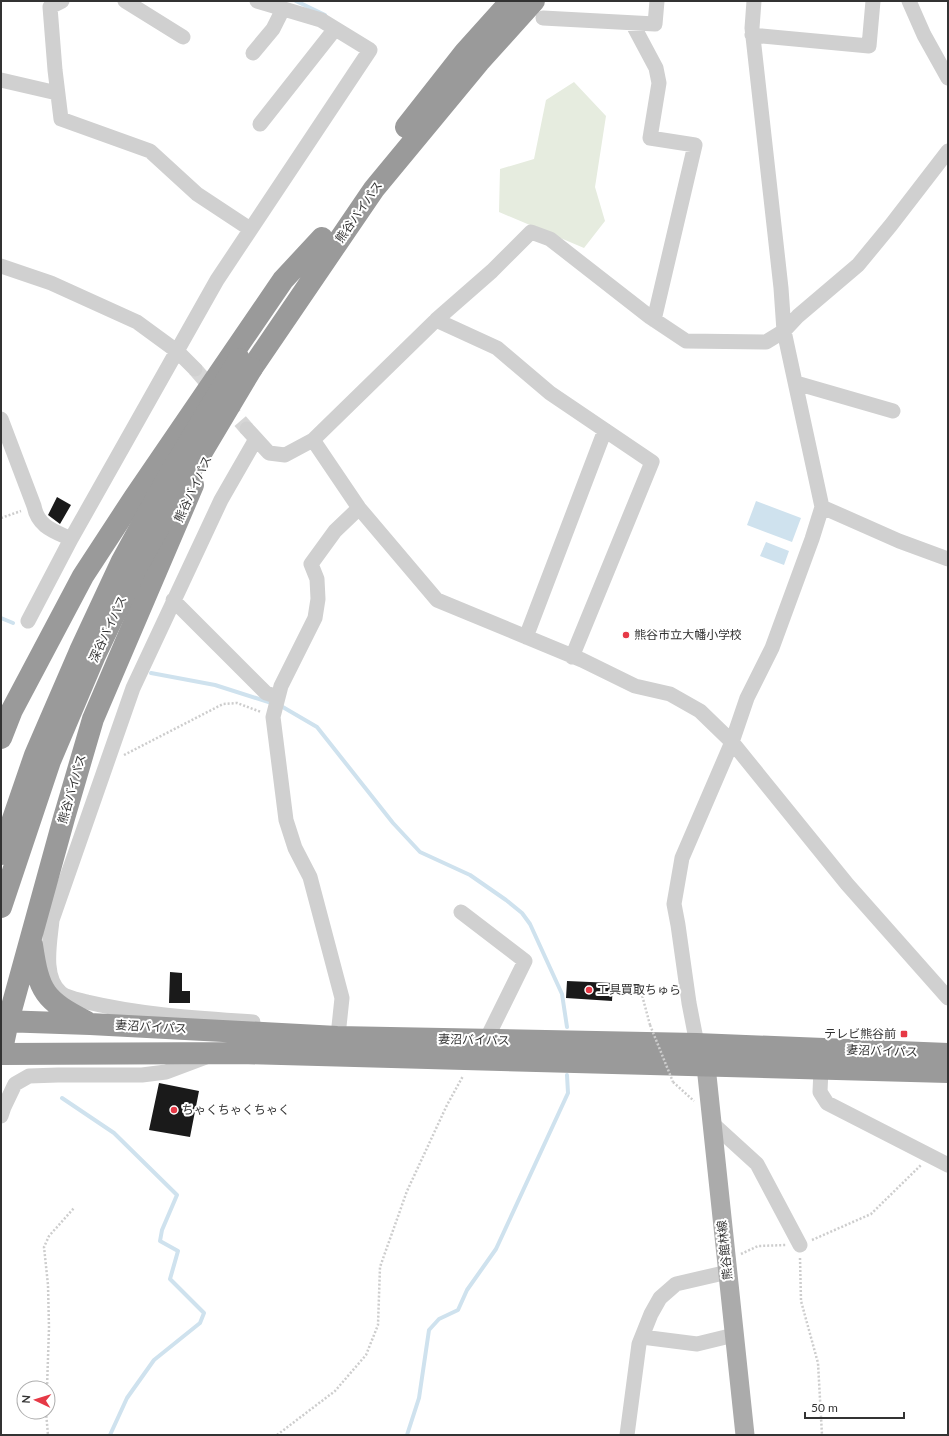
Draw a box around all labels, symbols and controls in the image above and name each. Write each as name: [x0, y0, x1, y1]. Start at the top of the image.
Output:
street label: 熊谷バイパス: [332, 178, 385, 245]
street label: 熊谷バイパス: [171, 453, 215, 524]
street label: 深谷バイパス: [86, 593, 130, 664]
place label: 熊谷市立大幡小学校: [634, 627, 742, 642]
marker: 熊谷市立大幡小学校: [621, 630, 631, 640]
street label: 熊谷バイパス: [54, 752, 89, 825]
place label: 工具買取ちゅら: [597, 982, 681, 997]
marker: 工具買取ちゅら: [584, 985, 594, 995]
street label: 妻沼バイパス: [115, 1017, 187, 1036]
place label: テレビ熊谷前: [824, 1026, 896, 1041]
marker: テレビ熊谷前: [899, 1029, 909, 1039]
street label: 妻沼バイパス: [438, 1031, 510, 1048]
street label: 妻沼バイパス: [846, 1042, 918, 1059]
place label: ちゃくちゃくちゃく: [182, 1102, 290, 1117]
marker: ちゃくちゃくちゃく: [169, 1105, 179, 1115]
street label: 熊谷館林線: [714, 1219, 735, 1281]
north arrow: [16, 1380, 56, 1420]
scale bar: [805, 1394, 904, 1420]
text: N: [19, 1395, 32, 1404]
text: 50 m: [811, 1400, 838, 1415]

